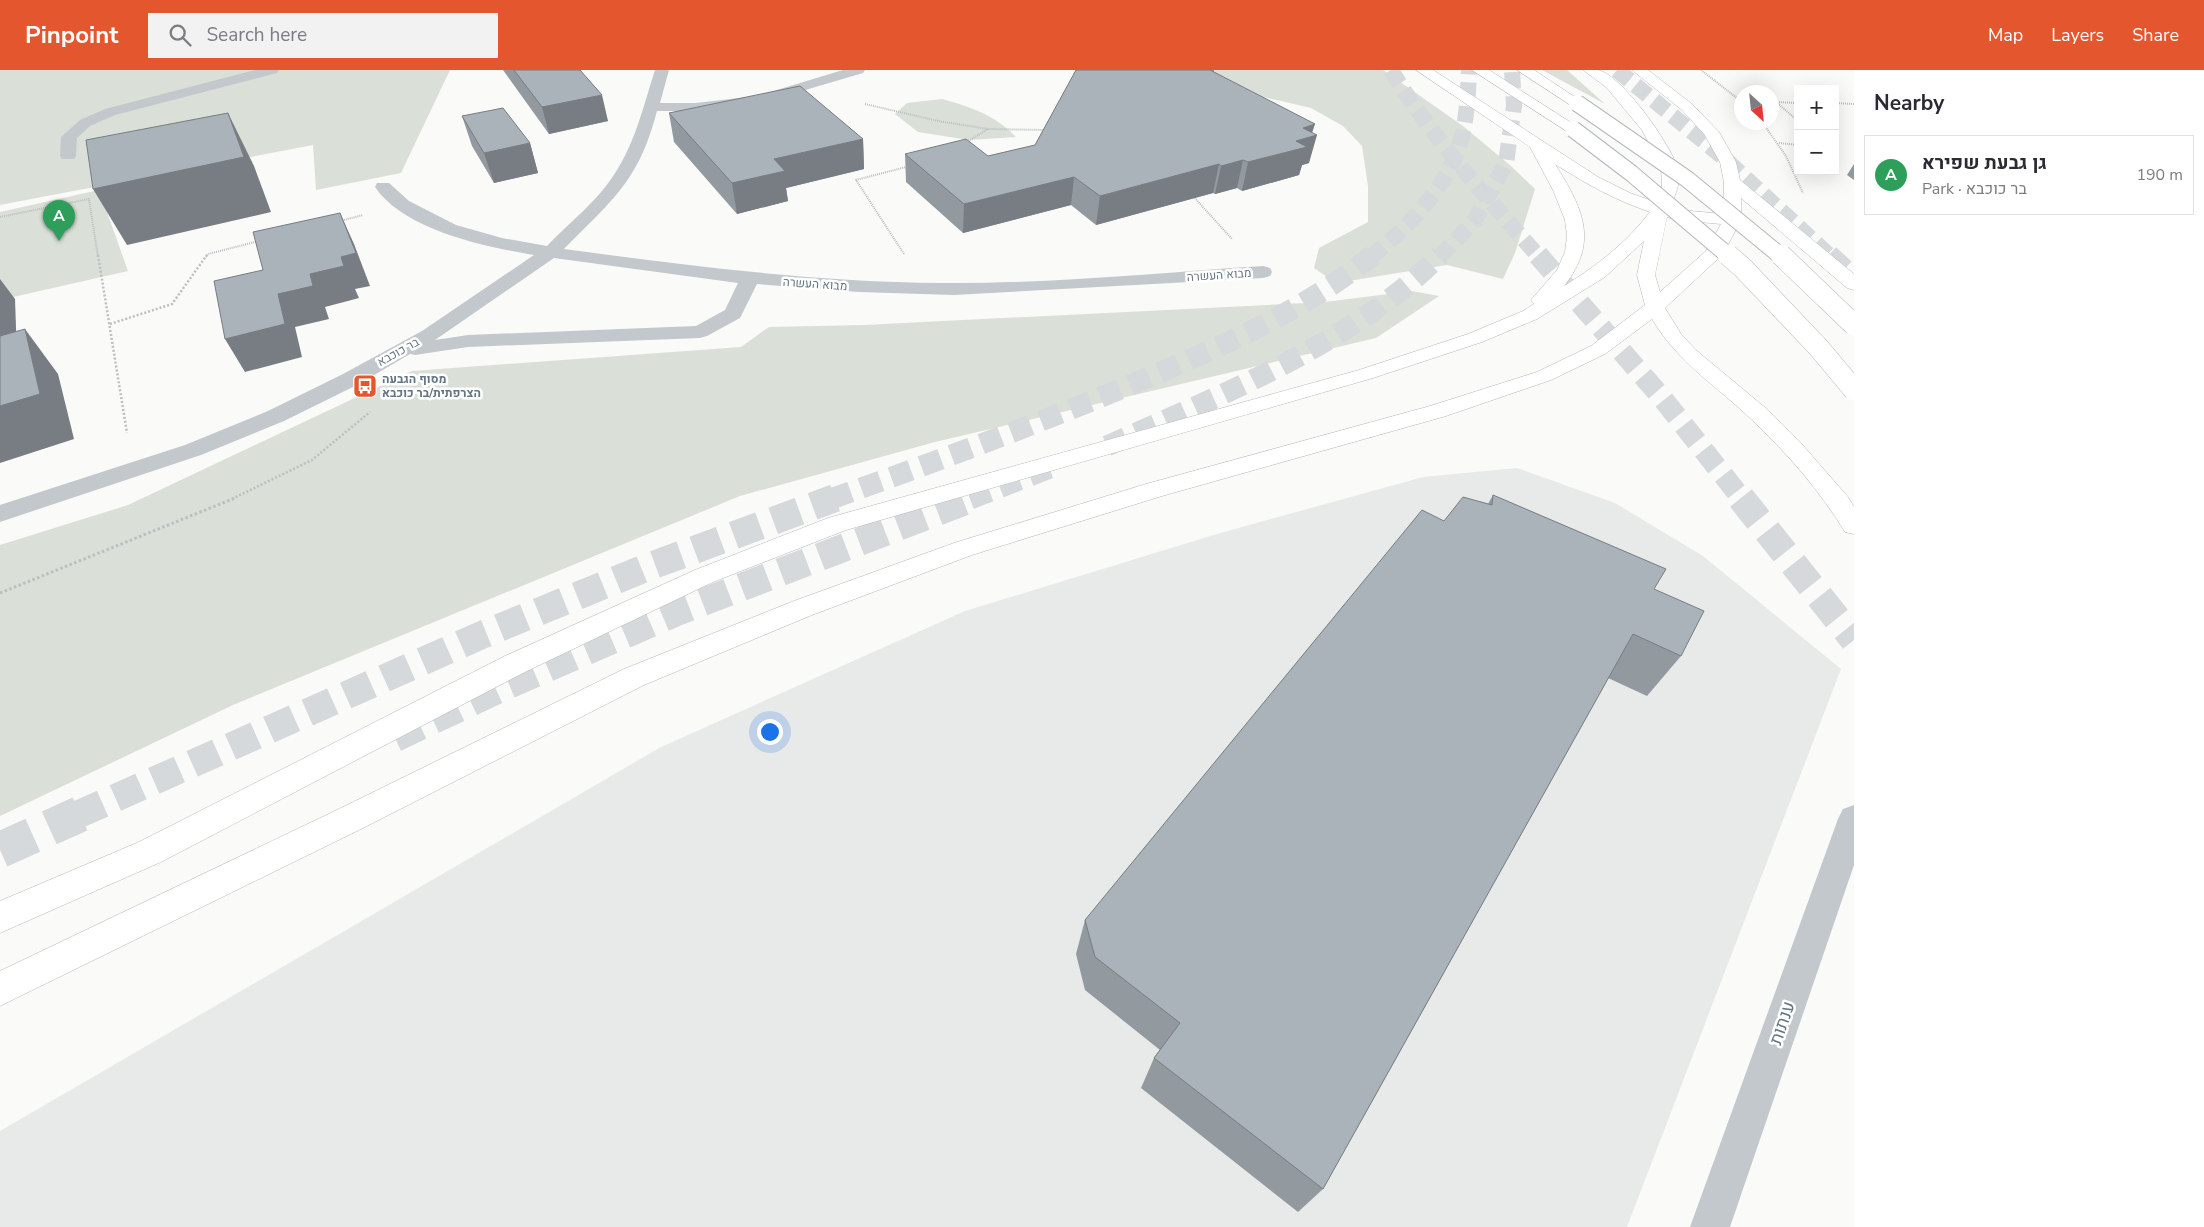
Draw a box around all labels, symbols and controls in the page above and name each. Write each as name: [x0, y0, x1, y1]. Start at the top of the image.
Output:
search box: [148, 13, 498, 58]
text: Pinpoint: [25, 19, 118, 51]
icon: search: [166, 21, 194, 49]
text: Search here: [206, 22, 307, 48]
text: Map: [1988, 23, 2023, 47]
text: Layers: [2051, 23, 2104, 47]
text: Share: [2132, 23, 2179, 47]
north arrow: [1734, 85, 1779, 130]
map controls: [1794, 85, 1839, 175]
button: +: [1794, 85, 1839, 130]
text: Nearby: [1874, 89, 1944, 117]
button: −: [1794, 130, 1839, 175]
text: גן גבעת שפירא: [1922, 150, 2047, 176]
text: A: [1885, 164, 1897, 186]
text: 190 m: [2136, 164, 2183, 186]
text: Park · בר כוכבא: [1922, 178, 2027, 200]
pin: A: [43, 200, 75, 241]
street label: מבוא העשרה: [1186, 265, 1252, 285]
street label: מבוא העשרה: [782, 274, 848, 294]
street label: בר כוכבא: [374, 334, 422, 370]
place label: מסוף הגבעה הצרפתית/בר כוכבא: [382, 371, 481, 401]
bus stop icon: מסוף הגבעה הצרפתית/בר כוכבא: [352, 373, 378, 399]
your location: [757, 719, 783, 745]
street label: ענתות: [1763, 998, 1801, 1048]

